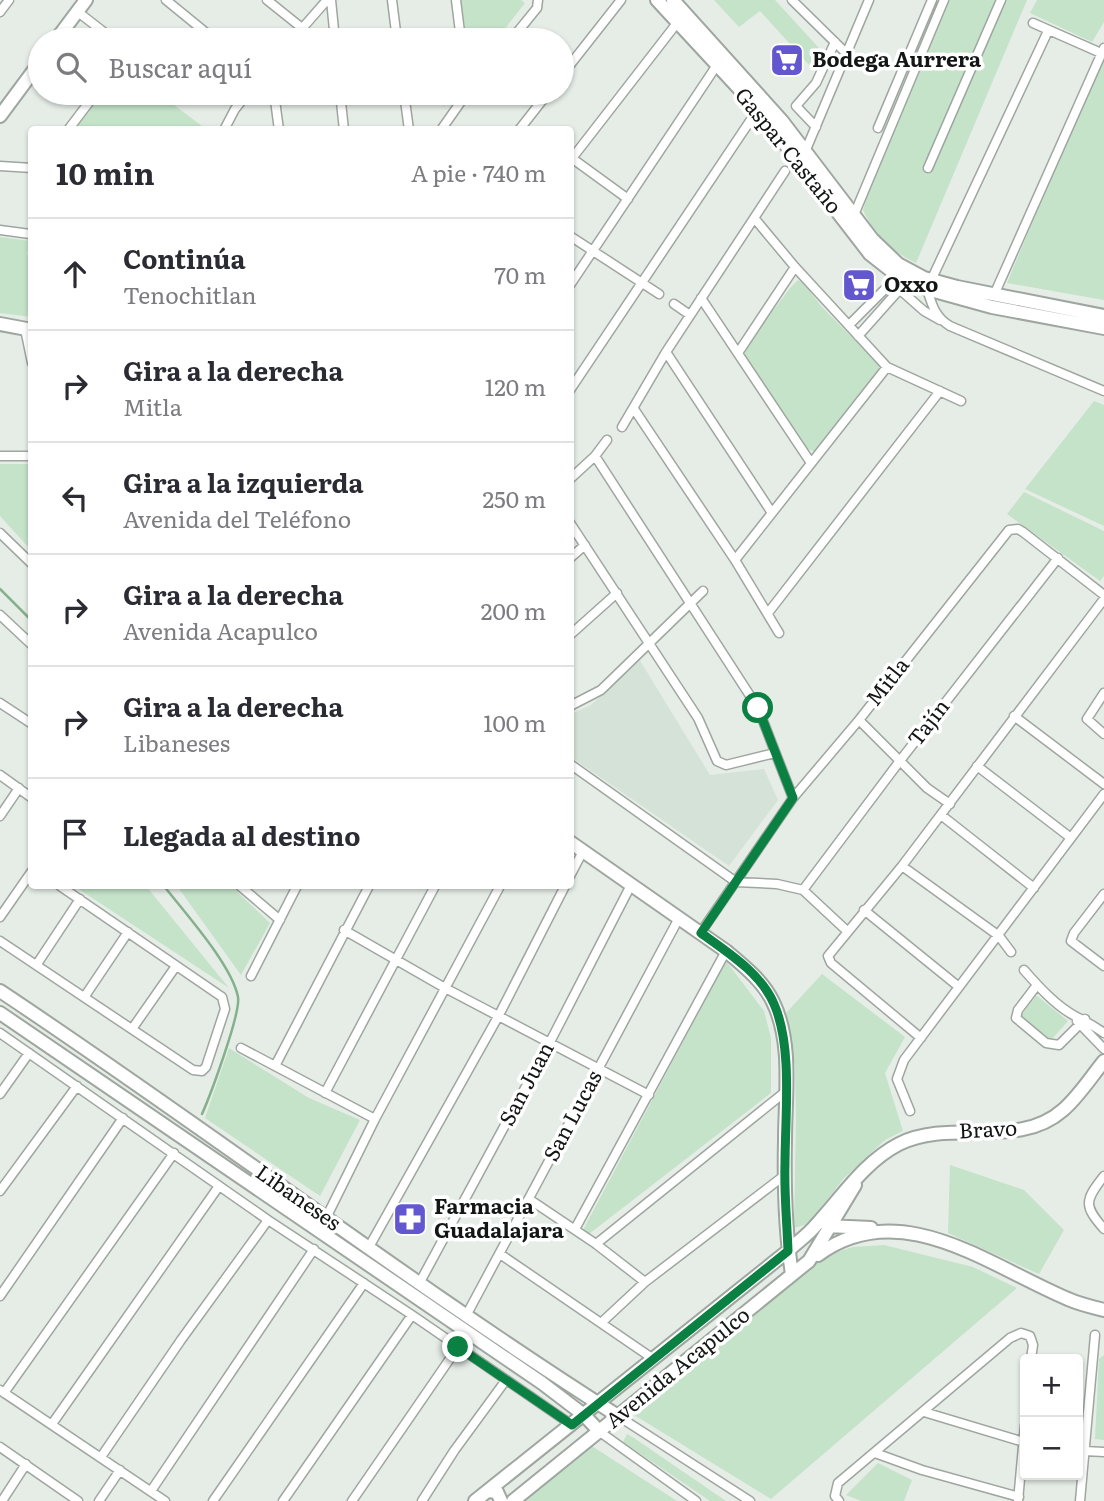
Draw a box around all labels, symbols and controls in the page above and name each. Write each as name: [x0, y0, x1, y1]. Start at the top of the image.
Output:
search box: [28, 28, 574, 105]
supermarket icon: Bodega Aurrera: [768, 41, 806, 79]
place label: Bodega Aurrera: [812, 42, 982, 73]
text: Buscar aquí: [108, 47, 252, 86]
icon: search: [52, 48, 90, 86]
street label: Gaspar Castaño: [729, 79, 851, 219]
text: 10 min: [56, 150, 155, 194]
text: A pie · 740 m: [411, 155, 546, 189]
text: Continúa: [123, 238, 246, 277]
icon: ahead: [56, 255, 94, 293]
text: 70 m: [494, 257, 546, 291]
supermarket icon: Oxxo: [840, 266, 878, 304]
place label: Oxxo: [884, 267, 938, 298]
text: Tenochitlan: [123, 277, 257, 311]
text: Gira a la derecha: [123, 350, 343, 389]
icon: right: [56, 367, 94, 405]
text: 120 m: [485, 369, 546, 403]
text: Mitla: [123, 389, 182, 423]
text: Gira a la izquierda: [123, 462, 364, 501]
icon: left: [56, 479, 94, 517]
text: 250 m: [482, 481, 546, 515]
text: Avenida del Teléfono: [123, 501, 351, 535]
text: Gira a la derecha: [123, 574, 343, 613]
icon: right: [56, 591, 94, 629]
text: 200 m: [481, 593, 546, 627]
text: Avenida Acapulco: [123, 613, 318, 647]
street label: Mitla: [857, 649, 915, 711]
text: Gira a la derecha: [123, 686, 343, 725]
street label: Tajín: [899, 691, 955, 752]
route start: [742, 692, 773, 723]
icon: right: [56, 703, 94, 741]
text: 100 m: [483, 705, 546, 739]
text: Libaneses: [123, 725, 230, 759]
icon: arrive: [56, 815, 94, 853]
text: Llegada al destino: [123, 815, 360, 854]
street label: San Juan: [490, 1035, 560, 1130]
street label: San Lucas: [534, 1064, 608, 1166]
street label: Bravo: [958, 1110, 1018, 1145]
street label: Libaneses: [251, 1155, 348, 1237]
place label: Farmacia Guadalajara: [434, 1189, 565, 1244]
pharmacy icon: Farmacia Guadalajara: [391, 1200, 429, 1238]
street label: Avenida Acapulco: [598, 1298, 755, 1434]
route end: [442, 1331, 473, 1362]
map controls: [1020, 1354, 1083, 1480]
button: +: [1020, 1354, 1083, 1417]
button: −: [1020, 1417, 1083, 1480]

